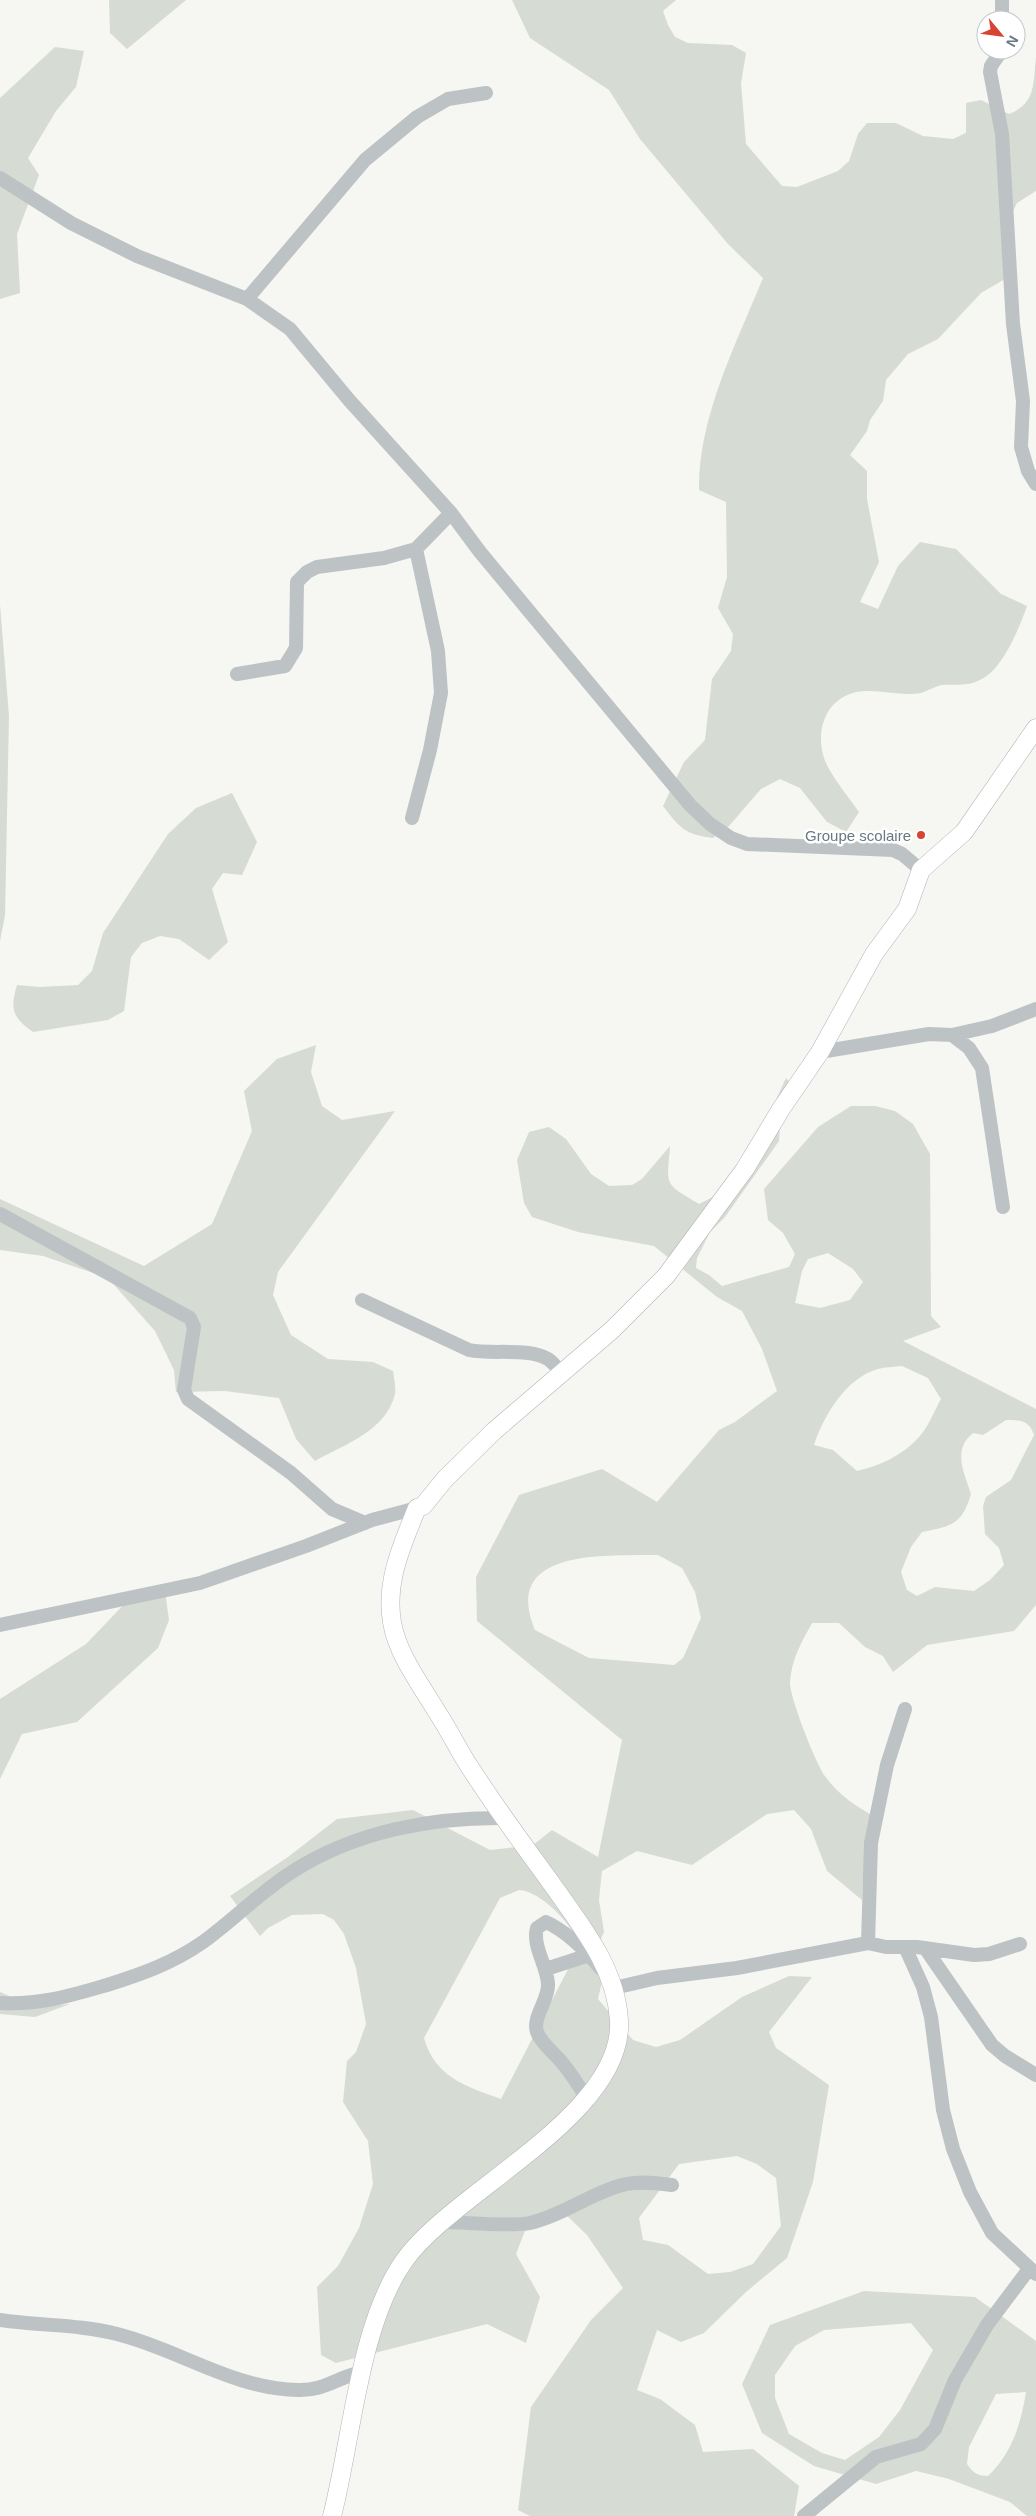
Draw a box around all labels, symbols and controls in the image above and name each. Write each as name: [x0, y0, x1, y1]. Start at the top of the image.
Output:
north arrow: [976, 10, 1026, 60]
text: N: [1003, 33, 1022, 50]
place label: Groupe scolaire: [805, 827, 911, 844]
marker: Groupe scolaire: [915, 829, 927, 841]

